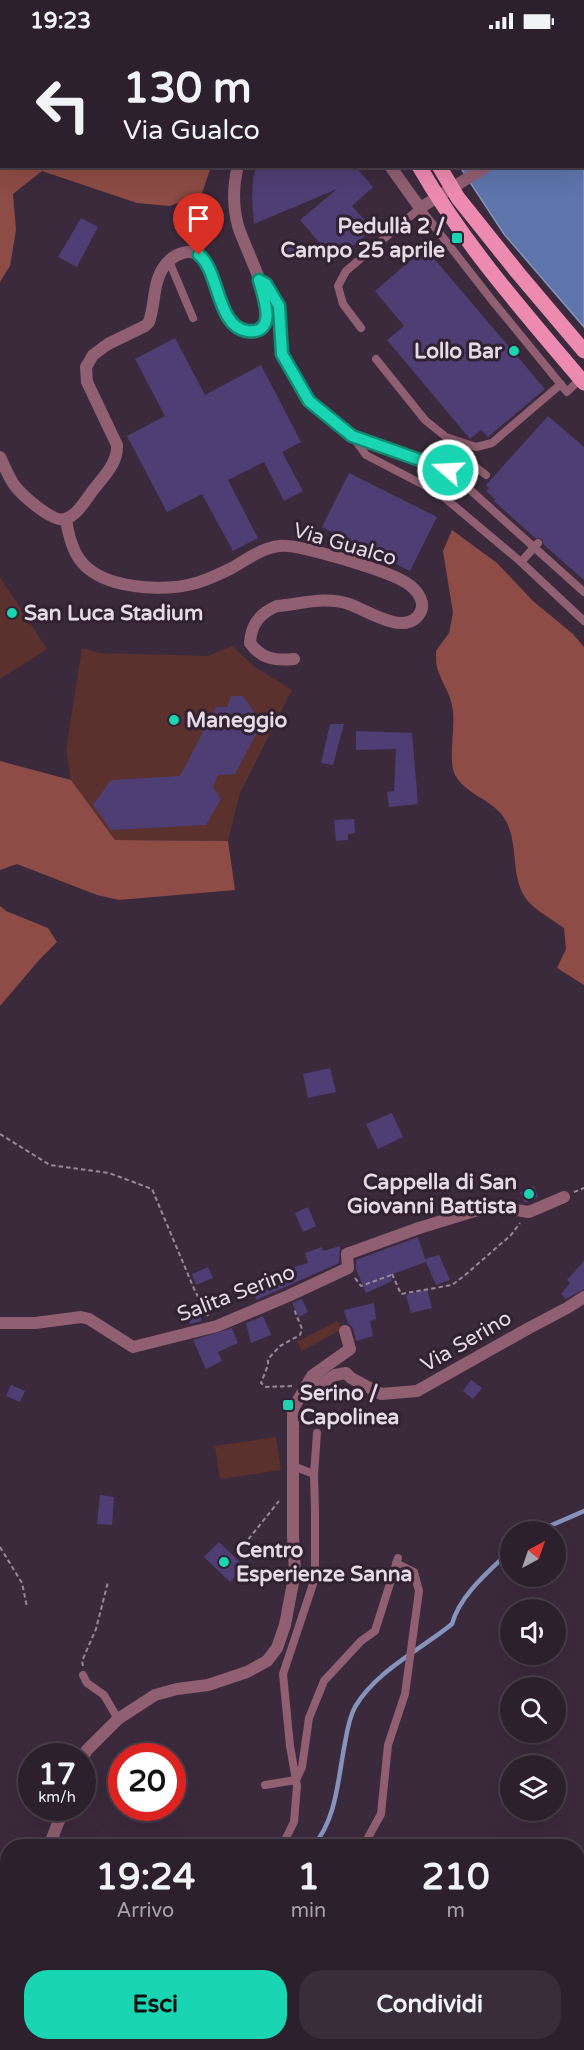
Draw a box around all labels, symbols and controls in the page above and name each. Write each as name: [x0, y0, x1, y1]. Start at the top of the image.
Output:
text: 19:23: [30, 8, 91, 34]
text: 130 m: [123, 63, 252, 114]
icon: left: [24, 66, 102, 144]
text: Via Gualco: [123, 114, 260, 147]
pin: [173, 193, 224, 255]
icon: arrive: [182, 202, 215, 235]
place label: Pedullà 2 / Campo 25 aprile: [281, 214, 445, 263]
marker: Pedullà 2 / Campo 25 aprile: [450, 231, 464, 245]
place label: Lollo Bar: [414, 339, 503, 364]
marker: Lollo Bar: [507, 344, 521, 358]
position arrow: [416, 438, 480, 502]
street label: Via Gualco: [290, 518, 399, 571]
place label: San Luca Stadium: [24, 601, 203, 626]
marker: San Luca Stadium: [5, 606, 19, 620]
place label: Maneggio: [186, 708, 287, 733]
marker: Maneggio: [167, 713, 181, 727]
place label: Cappella di San Giovanni Battista: [347, 1170, 517, 1219]
marker: Cappella di San Giovanni Battista: [522, 1187, 536, 1201]
street label: Salita Serino: [174, 1260, 299, 1327]
street label: Via Serino: [416, 1305, 516, 1377]
place label: Serino / Capolinea: [300, 1381, 399, 1430]
marker: Serino / Capolinea: [281, 1398, 295, 1412]
north arrow: [500, 1521, 566, 1587]
map controls: [500, 1521, 566, 1821]
place label: Centro Esperienze Sanna: [236, 1538, 412, 1587]
marker: Centro Esperienze Sanna: [217, 1555, 231, 1569]
button: sound: [500, 1599, 566, 1665]
button: search: [500, 1677, 566, 1743]
speed limit sign: 20: [108, 1743, 186, 1821]
button: layers: [500, 1755, 566, 1821]
text: 17: [38, 1756, 76, 1793]
text: km/h: [38, 1788, 76, 1806]
text: 19:24: [95, 1856, 195, 1899]
text: 1: [297, 1856, 320, 1899]
text: 210: [422, 1856, 490, 1899]
text: Arrivo: [116, 1899, 174, 1923]
text: min: [291, 1899, 326, 1923]
text: m: [446, 1899, 465, 1923]
button: Esci: [24, 1970, 287, 2039]
button: Condividi: [299, 1970, 561, 2039]

